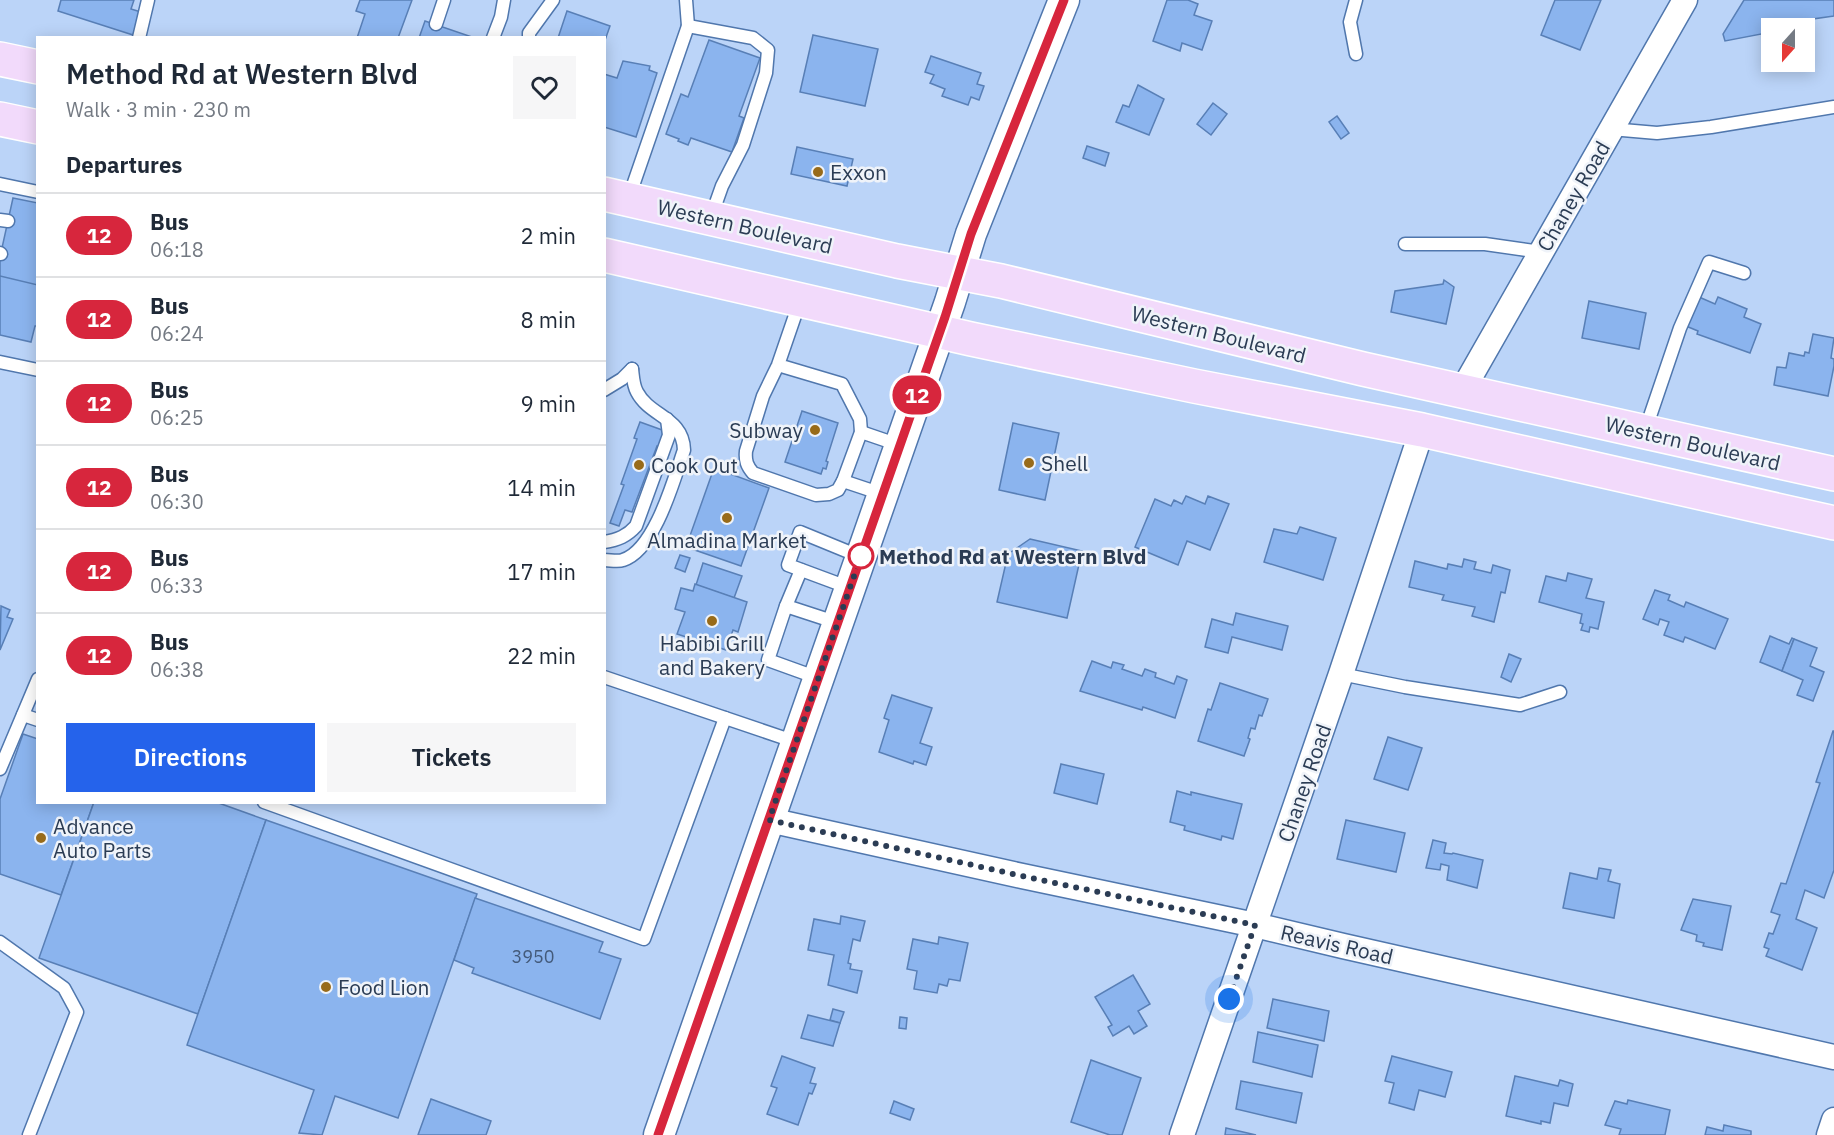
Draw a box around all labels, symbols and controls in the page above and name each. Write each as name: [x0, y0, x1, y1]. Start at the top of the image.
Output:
north arrow: [1761, 18, 1815, 72]
map controls: [1761, 18, 1815, 72]
text: Method Rd at Western Blvd: [66, 55, 418, 92]
button: heart: [513, 56, 576, 119]
text: Walk · 3 min · 230 m: [66, 96, 251, 123]
street label: Chaney Road: [1530, 136, 1616, 256]
text: Departures: [66, 150, 182, 179]
place label: Exxon: [830, 158, 887, 186]
marker: Exxon: [811, 165, 825, 179]
street label: Western Boulevard: [655, 192, 835, 260]
text: Bus: [150, 207, 189, 236]
text: 12: [86, 221, 112, 249]
text: 2 min: [520, 221, 576, 250]
text: 06:18: [150, 236, 204, 263]
text: Bus: [150, 291, 189, 320]
street label: Western Boulevard: [1129, 299, 1309, 369]
text: 12: [86, 305, 112, 333]
text: 8 min: [520, 305, 576, 334]
text: 06:24: [150, 320, 204, 347]
text: Bus: [150, 375, 189, 404]
line badge: 12: [890, 376, 944, 414]
text: 12: [904, 381, 930, 409]
text: 12: [86, 389, 112, 417]
text: 9 min: [520, 389, 576, 418]
text: 06:25: [150, 404, 204, 431]
street label: Western Boulevard: [1603, 409, 1783, 477]
place label: Subway: [729, 416, 804, 444]
marker: Subway: [808, 423, 822, 437]
place label: Shell: [1041, 449, 1088, 477]
place label: Cook Out: [651, 451, 738, 479]
marker: Shell: [1022, 456, 1036, 470]
marker: Cook Out: [632, 458, 646, 472]
text: Bus: [150, 459, 189, 488]
text: 12: [86, 473, 112, 501]
text: 14 min: [507, 473, 576, 502]
text: 06:30: [150, 488, 204, 515]
marker: Almadina Market: [720, 511, 734, 525]
place label: Almadina Market: [647, 526, 807, 554]
place label: Method Rd at Western Blvd: [879, 542, 1147, 570]
text: Bus: [150, 543, 189, 572]
marker: Method Rd at Western Blvd: [848, 543, 874, 569]
text: 12: [86, 557, 112, 585]
text: 17 min: [507, 557, 576, 586]
text: 06:33: [150, 572, 204, 599]
marker: Habibi Grill and Bakery: [705, 614, 719, 628]
text: Bus: [150, 627, 189, 656]
place label: Habibi Grill and Bakery: [659, 629, 765, 681]
text: 12: [86, 641, 112, 669]
text: 22 min: [507, 641, 576, 670]
text: 06:38: [150, 656, 204, 683]
street label: Chaney Road: [1271, 720, 1337, 846]
button: Directions: [66, 723, 315, 792]
button: Tickets: [327, 723, 576, 792]
place label: Advance Auto Parts: [53, 812, 152, 864]
marker: Advance Auto Parts: [34, 831, 48, 845]
street label: Reavis Road: [1278, 917, 1396, 971]
house number: 3950: [511, 945, 555, 968]
place label: Food Lion: [338, 973, 429, 1001]
marker: Food Lion: [319, 980, 333, 994]
your location: [1214, 984, 1244, 1014]

